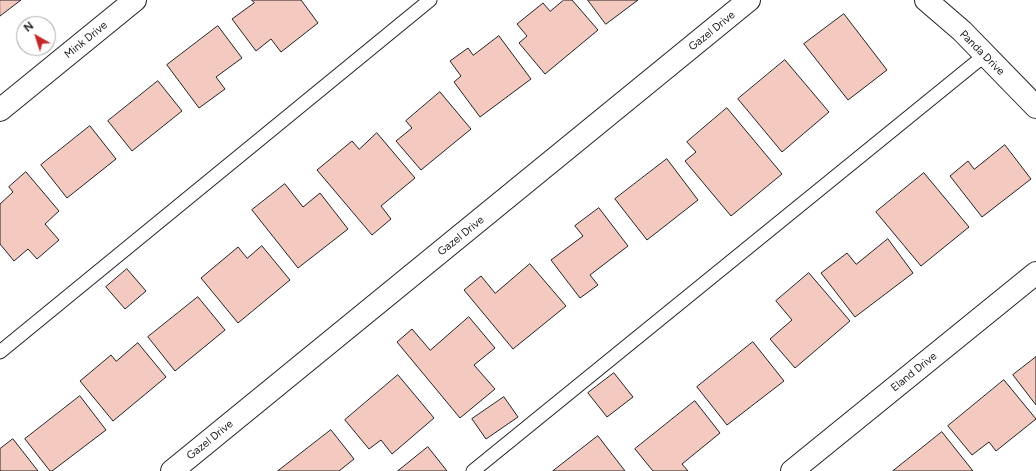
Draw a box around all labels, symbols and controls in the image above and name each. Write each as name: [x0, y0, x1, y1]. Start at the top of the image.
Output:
street label: Gazel Drive: [686, 8, 738, 54]
north arrow: [16, 16, 56, 56]
text: N: [21, 19, 36, 35]
street label: Mink Drive: [62, 19, 110, 61]
street label: Panda Drive: [957, 28, 1007, 78]
street label: Gazel Drive: [435, 213, 487, 259]
street label: Eland Drive: [888, 349, 940, 395]
street label: Gazel Drive: [184, 417, 236, 463]

